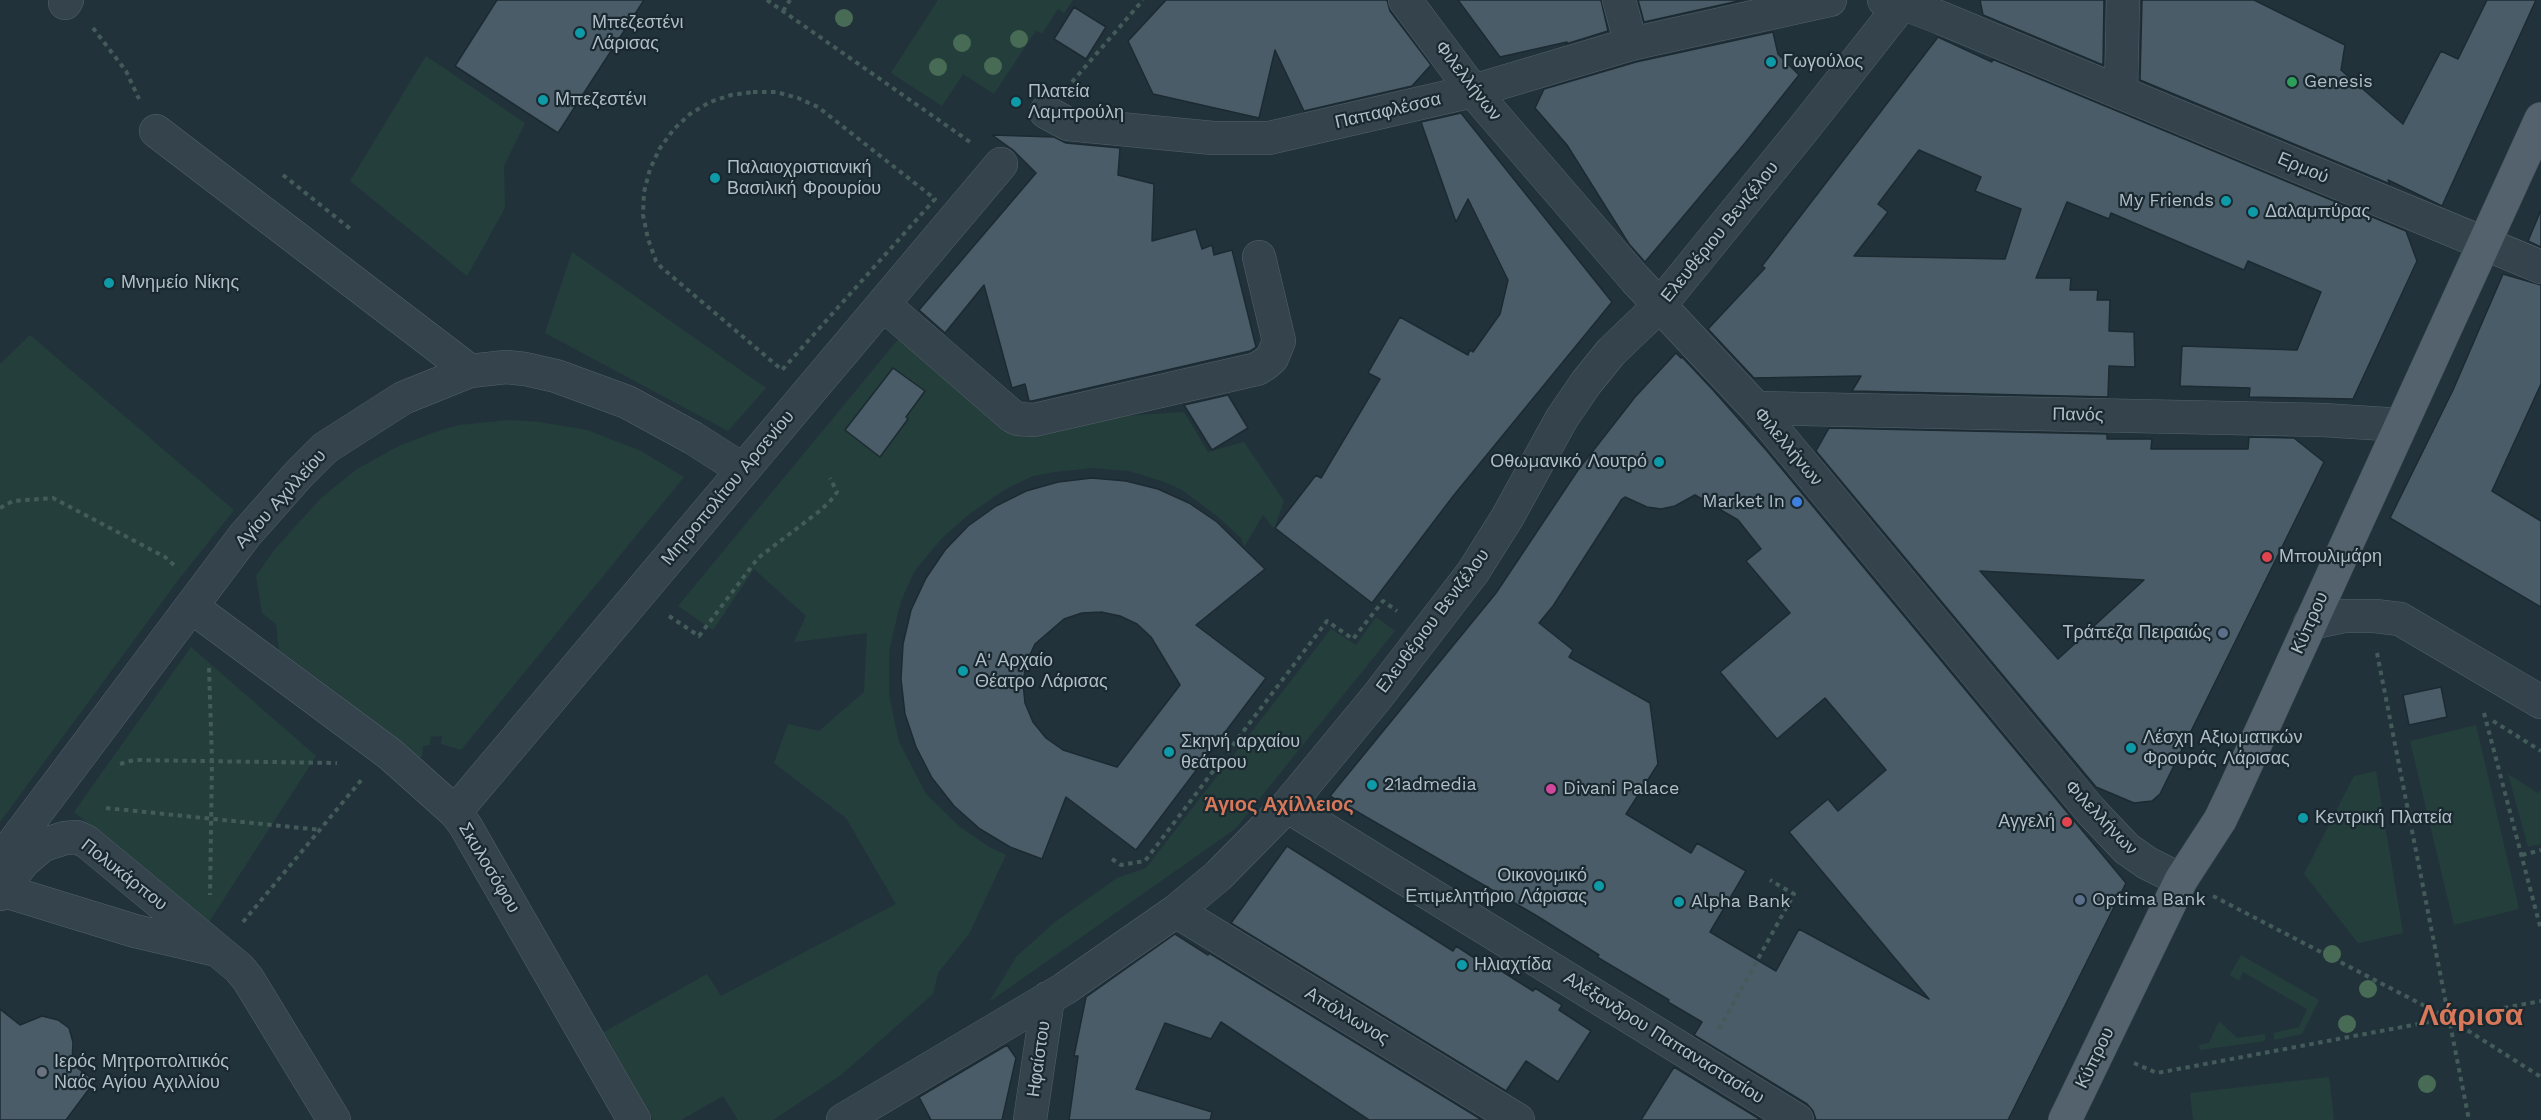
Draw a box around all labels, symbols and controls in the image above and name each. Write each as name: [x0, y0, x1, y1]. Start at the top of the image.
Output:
place label: Μπεζεστένι Λάρισας: [592, 12, 683, 54]
marker: Μπεζεστένι Λάρισας: [573, 26, 587, 40]
street label: Φιλελλήνων: [1430, 37, 1506, 125]
place label: Γωγούλος: [1783, 51, 1863, 73]
marker: Γωγούλος: [1764, 55, 1778, 69]
place label: Genesis: [2304, 71, 2373, 93]
marker: Genesis: [2285, 75, 2299, 89]
place label: Πλατεία Λαμπρούλη: [1028, 81, 1124, 124]
street label: Παπαφλέσσα: [1333, 88, 1443, 134]
place label: Μπεζεστένι: [555, 89, 646, 111]
marker: Μπεζεστένι: [536, 93, 550, 107]
marker: Πλατεία Λαμπρούλη: [1009, 95, 1023, 109]
street label: Ερμού: [2274, 148, 2332, 188]
place label: Παλαιοχριστιανική Βασιλική Φρουρίου: [727, 157, 881, 200]
street label: Ελευθέριου Βενιζέλου: [1657, 157, 1783, 307]
marker: Παλαιοχριστιανική Βασιλική Φρουρίου: [708, 171, 722, 185]
place label: My Friends: [2119, 190, 2214, 212]
marker: My Friends: [2219, 194, 2233, 208]
place label: Δαλαμπύρας: [2265, 201, 2370, 223]
marker: Δαλαμπύρας: [2246, 205, 2260, 219]
place label: Μνημείο Νίκης: [121, 272, 239, 294]
marker: Μνημείο Νίκης: [102, 276, 116, 290]
street label: Φιλελλήνων: [1749, 403, 1827, 491]
street label: Πανός: [2052, 404, 2104, 426]
street label: Μητροπολίτου Αρσενίου: [657, 406, 799, 570]
street label: Αγίου Αχιλλείου: [231, 445, 331, 553]
place label: Οθωμανικό Λουτρό: [1490, 451, 1647, 473]
marker: Οθωμανικό Λουτρό: [1652, 455, 1666, 469]
place label: Market In: [1702, 491, 1785, 513]
marker: Market In: [1790, 495, 1804, 509]
street label: Ελευθέριου Βενιζέλου: [1372, 545, 1494, 697]
place label: Μπουλιμάρη: [2279, 546, 2382, 568]
marker: Μπουλιμάρη: [2260, 550, 2274, 564]
street label: Κύπρου: [2287, 589, 2333, 657]
place label: Τράπεζα Πειραιώς: [2062, 622, 2211, 644]
marker: Τράπεζα Πειραιώς: [2216, 626, 2230, 640]
place label: Α' Αρχαίο Θέατρο Λάρισας: [975, 650, 1108, 692]
marker: Α' Αρχαίο Θέατρο Λάρισας: [956, 664, 970, 678]
place label: Λέσχη Αξιωματικών Φρουράς Λάρισας: [2143, 727, 2302, 770]
place label: Σκηνή αρχαίου θεάτρου: [1181, 731, 1300, 774]
marker: Λέσχη Αξιωματικών Φρουράς Λάρισας: [2124, 741, 2138, 755]
marker: Σκηνή αρχαίου θεάτρου: [1162, 745, 1176, 759]
place label: 21admedia: [1384, 774, 1477, 796]
street label: Φιλελλήνων: [2060, 776, 2142, 860]
marker: 21admedia: [1365, 778, 1379, 792]
place label: Divani Palace: [1563, 778, 1679, 800]
marker: Divani Palace: [1544, 782, 1558, 796]
district label: Άγιος Αχίλλειος: [1204, 793, 1354, 817]
place label: Κεντρική Πλατεία: [2315, 807, 2452, 829]
place label: Αγγελή: [1998, 811, 2055, 833]
marker: Κεντρική Πλατεία: [2296, 811, 2310, 825]
marker: Αγγελή: [2060, 815, 2074, 829]
street label: Σκυλοσόφου: [454, 819, 524, 917]
street label: Πολυκάρπου: [77, 835, 171, 915]
place label: Οικονομικό Επιμελητήριο Λάρισας: [1405, 865, 1587, 908]
marker: Οικονομικό Επιμελητήριο Λάρισας: [1592, 879, 1606, 893]
place label: Optima Bank: [2092, 889, 2206, 911]
place label: Alpha Bank: [1691, 891, 1790, 913]
marker: Optima Bank: [2073, 893, 2087, 907]
marker: Alpha Bank: [1672, 895, 1686, 909]
place label: Ηλιαχτίδα: [1474, 954, 1551, 976]
marker: Ηλιαχτίδα: [1455, 958, 1469, 972]
street label: Αλέξανδρου Παπαναστασίου: [1560, 967, 1768, 1109]
street label: Απόλλωνος: [1301, 982, 1393, 1050]
district label: Λάρισα: [2419, 998, 2523, 1034]
street label: Ηφαίστου: [1023, 1019, 1055, 1099]
street label: Κύπρου: [2071, 1024, 2119, 1092]
place label: Ιερός Μητροπολιτικός Ναός Αγίου Αχιλλίου: [54, 1051, 229, 1094]
marker: Ιερός Μητροπολιτικός Ναός Αγίου Αχιλλίου: [35, 1065, 49, 1079]

